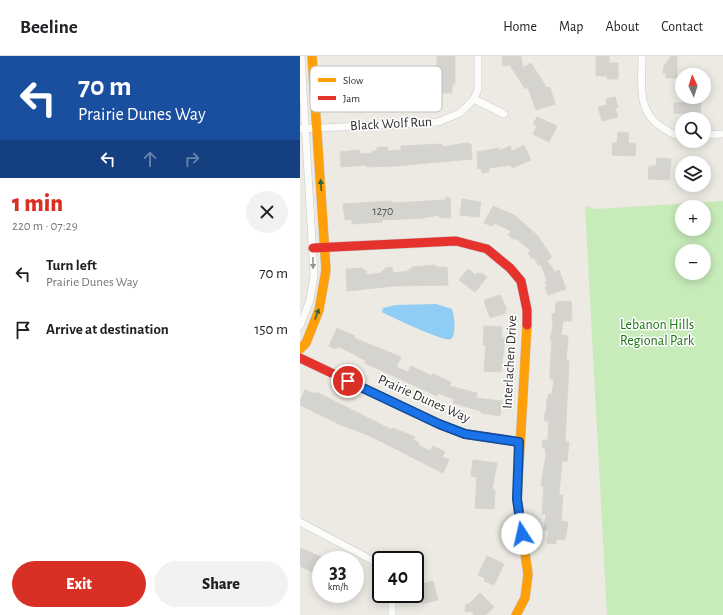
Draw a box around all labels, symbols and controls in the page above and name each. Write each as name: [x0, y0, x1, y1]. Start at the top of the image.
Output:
text: Beeline: [20, 18, 78, 37]
text: Home: [503, 20, 537, 34]
text: Map: [559, 20, 583, 34]
text: About: [605, 20, 639, 34]
text: Contact: [661, 20, 703, 34]
legend: [310, 66, 442, 112]
north arrow: [675, 68, 711, 104]
map controls: [675, 68, 711, 280]
icon: left: [12, 72, 64, 124]
text: 70 m: [78, 73, 132, 101]
text: Slow: [343, 75, 364, 86]
text: Jam: [343, 93, 360, 104]
text: Prairie Dunes Way: [78, 106, 206, 124]
button: search: [675, 112, 711, 148]
street label: Black Wolf Run: [350, 115, 432, 133]
icon: left: [97, 148, 119, 170]
icon: ahead: [139, 148, 161, 170]
icon: right: [181, 148, 203, 170]
button: layers: [675, 156, 711, 192]
one-way arrow: [317, 179, 324, 192]
button: close: [246, 191, 288, 233]
text: 1 min: [12, 192, 63, 216]
button: +: [675, 200, 711, 236]
house number: 1270: [373, 205, 393, 217]
text: 220 m · 07:29: [12, 220, 78, 233]
button: −: [675, 244, 711, 280]
one-way arrow: [310, 257, 317, 269]
text: Turn left: [46, 258, 97, 273]
icon: left: [12, 263, 34, 285]
text: 70 m: [259, 266, 288, 281]
text: Prairie Dunes Way: [46, 276, 138, 289]
one-way arrow: [315, 308, 321, 320]
street label: Interlachen Drive: [501, 315, 519, 409]
park label: Lebanon Hills Regional Park: [620, 318, 695, 348]
icon: arrive: [12, 319, 34, 341]
text: Arrive at destination: [46, 322, 169, 337]
text: 150 m: [254, 322, 288, 337]
pin: [331, 364, 365, 398]
icon: arrive: [337, 370, 359, 392]
street label: Prairie Dunes Way: [376, 372, 472, 426]
position arrow: [501, 513, 543, 555]
speed limit sign: 40: [372, 551, 424, 603]
button: Exit: [12, 561, 146, 607]
button: Share: [154, 561, 288, 607]
text: 33: [329, 562, 347, 582]
text: km/h: [328, 582, 348, 592]

